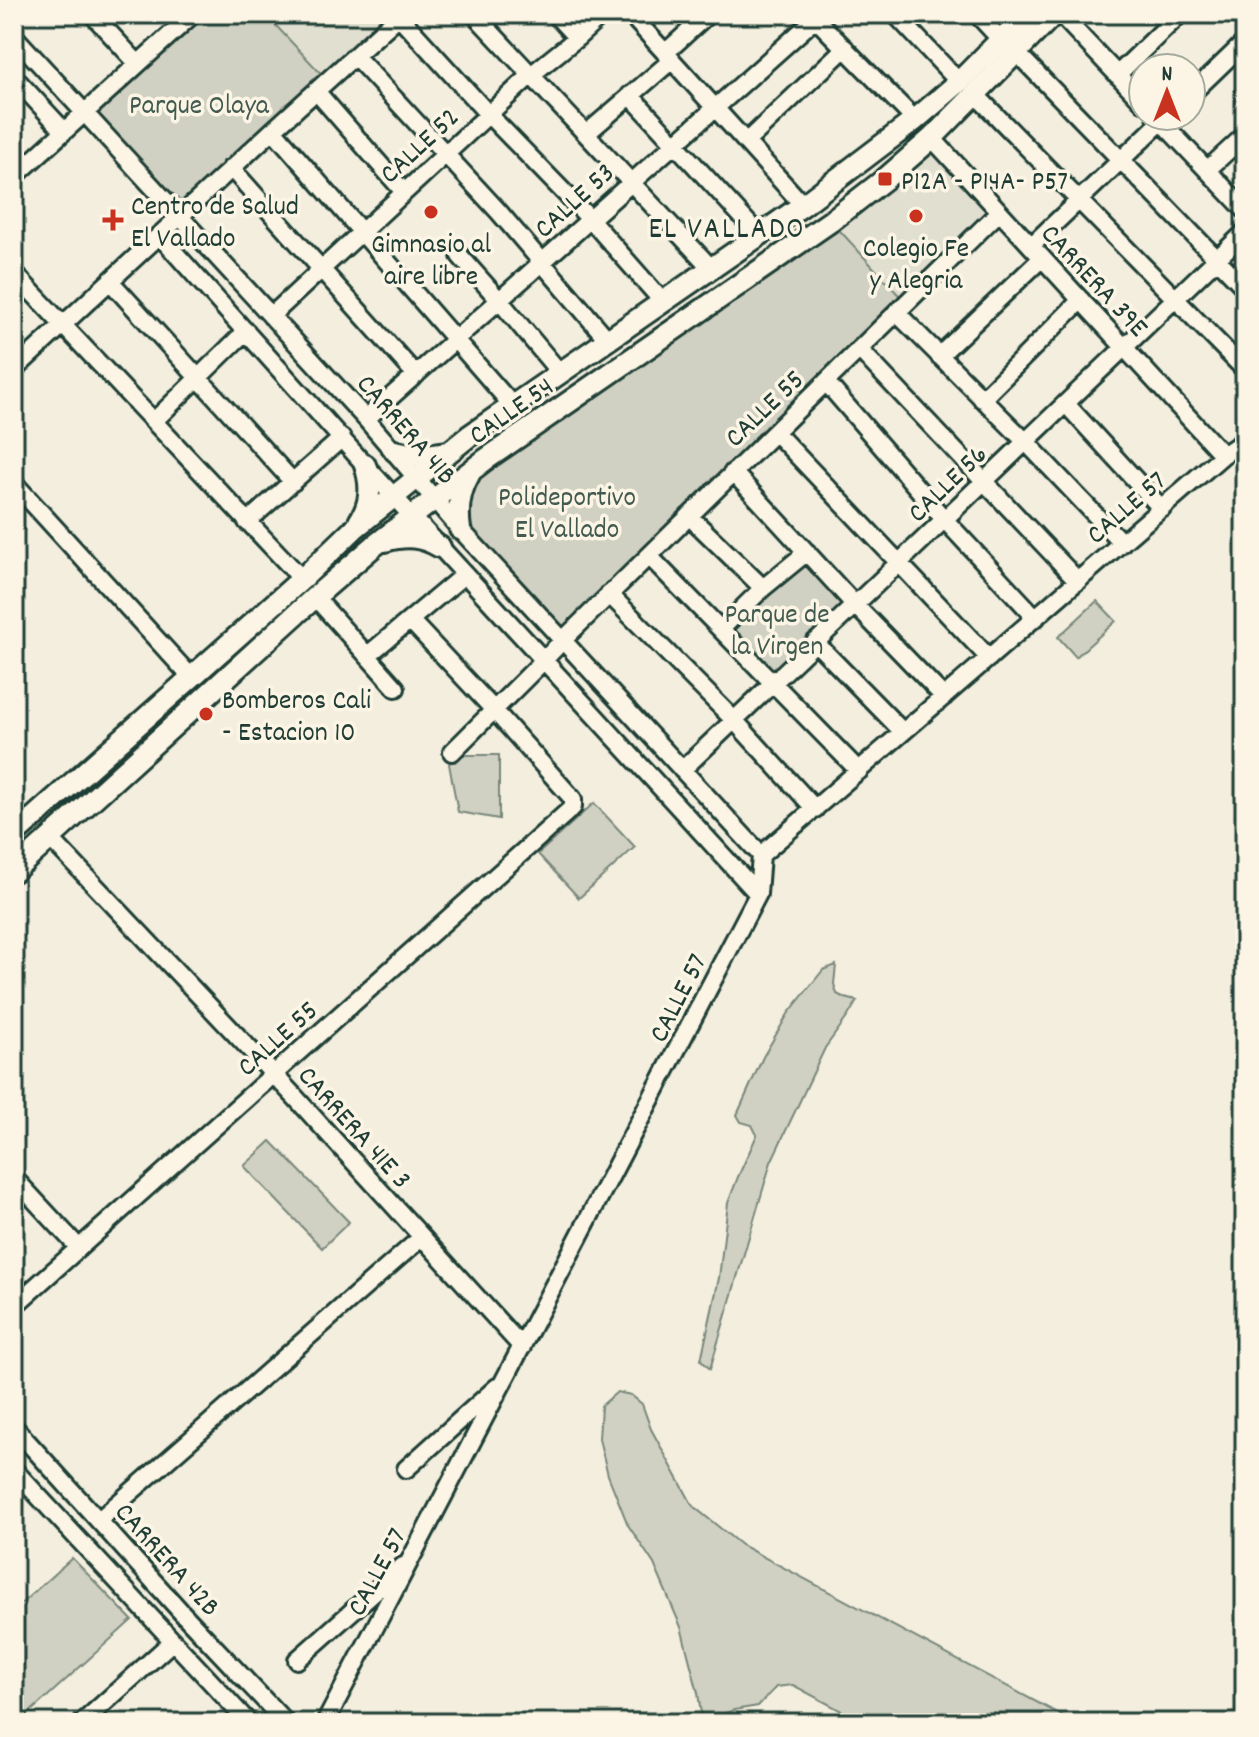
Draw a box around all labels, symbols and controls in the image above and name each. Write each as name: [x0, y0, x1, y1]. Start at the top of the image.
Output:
north arrow: [1127, 52, 1207, 132]
text: N: [1162, 60, 1173, 91]
park label: Parque Olaya: [129, 88, 270, 128]
street label: CALLE 52: [373, 100, 470, 195]
street label: CALLE 53: [527, 156, 626, 250]
place label: P12A - P14A- P57: [901, 164, 1068, 204]
marker: P12A - P14A- P57: [876, 170, 894, 188]
place label: Centro de Salud El Vallado: [131, 189, 299, 261]
marker: Gimnasio al aire libre: [422, 203, 440, 221]
marker: Colegio Fe y Alegria: [907, 207, 925, 225]
marker: Centro de Salud El Vallado: [102, 209, 124, 231]
district label: EL VALLADO: [648, 210, 806, 253]
street label: CARRERA 39E: [1029, 217, 1156, 348]
place label: Gimnasio al aire libre: [371, 227, 491, 299]
place label: Colegio Fe y Alegria: [863, 231, 969, 303]
street label: CALLE 55: [718, 362, 815, 459]
street label: CARRERA 41B: [345, 367, 464, 496]
street label: CALLE 54: [462, 369, 564, 457]
street label: CALLE 56: [900, 437, 999, 534]
street label: CALLE 57: [1079, 464, 1177, 556]
park label: Polideportivo El Vallado: [498, 480, 636, 552]
park label: Parque de la Virgen: [725, 597, 829, 669]
place label: Bomberos Cali - Estacion 10: [222, 683, 371, 755]
marker: Bomberos Cali - Estacion 10: [197, 705, 215, 723]
street label: CALLE 57: [641, 948, 720, 1051]
street label: CALLE 55: [230, 993, 329, 1088]
street label: CARRERA 41E 3: [286, 1059, 419, 1200]
street label: CARRERA 42B: [103, 1495, 228, 1627]
street label: CALLE 57: [339, 1522, 419, 1625]

